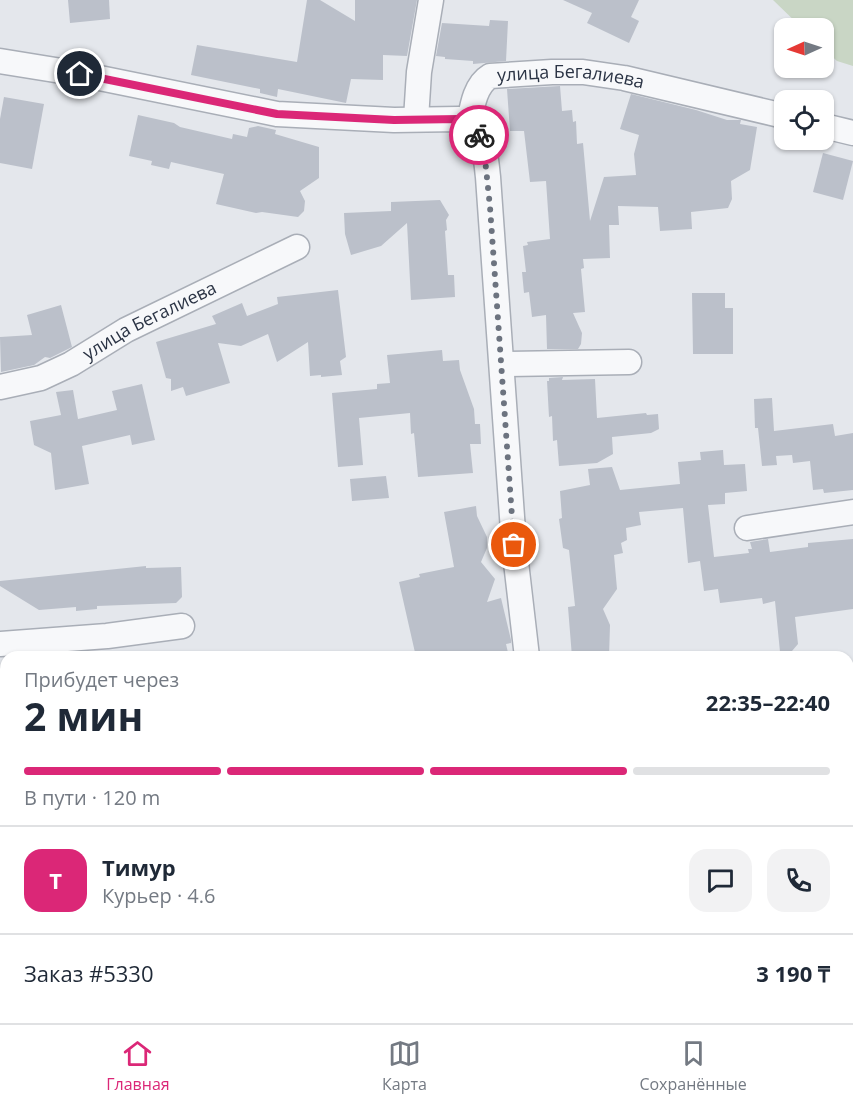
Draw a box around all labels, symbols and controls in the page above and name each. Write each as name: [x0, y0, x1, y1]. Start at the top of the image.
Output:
north arrow: [774, 18, 834, 78]
map controls: [774, 18, 834, 150]
pin: [54, 48, 105, 99]
icon: home: [63, 57, 96, 90]
street label: улица Бегалиева: [496, 59, 647, 93]
button: locate: [774, 90, 834, 150]
courier: [449, 105, 509, 165]
icon: bike: [463, 119, 496, 152]
street label: улица Бегалиева: [78, 275, 220, 365]
pin: [488, 519, 539, 570]
icon: bag: [497, 528, 530, 561]
text: Прибудет через: [24, 666, 179, 693]
text: 22:35–22:40: [706, 687, 830, 717]
text: 2 мин: [24, 689, 143, 742]
text: В пути · 120 m: [24, 784, 160, 811]
button: chat: [689, 849, 752, 912]
button: phone: [767, 849, 830, 912]
text: Тимур: [102, 852, 176, 882]
text: Т: [49, 865, 62, 895]
text: Курьер · 4.6: [102, 882, 216, 909]
text: Заказ #5330: [24, 958, 154, 988]
text: 3 190 ₸: [756, 958, 830, 988]
tab: Главная: [106, 1037, 170, 1095]
tab: Карта: [382, 1037, 427, 1095]
tab: Сохранённые: [639, 1037, 747, 1095]

